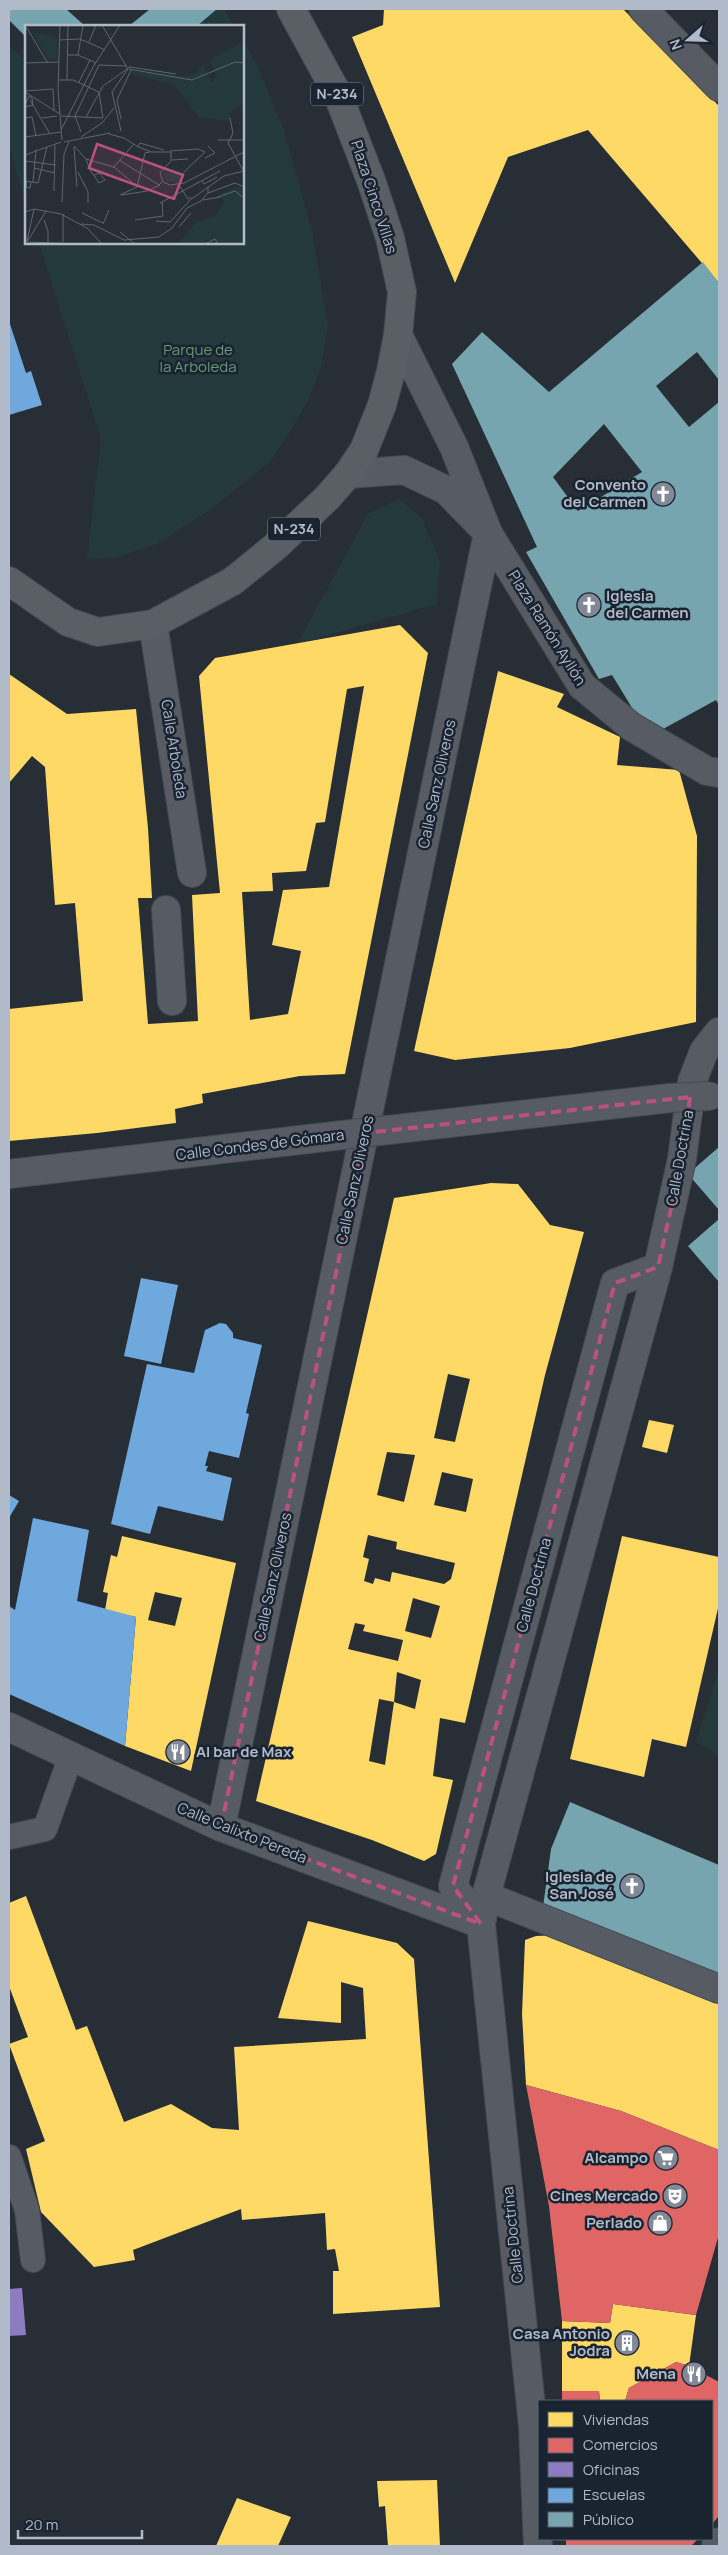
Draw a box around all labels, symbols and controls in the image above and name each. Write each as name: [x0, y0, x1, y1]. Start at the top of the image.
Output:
north arrow: [663, 15, 713, 65]
inset map: [25, 25, 244, 244]
text: N: [665, 37, 686, 53]
road number: N-234: [311, 82, 363, 106]
street label: Plaza Cinco Villas: [346, 137, 403, 256]
park label: Parque de la Arboleda: [160, 339, 237, 377]
place label: Convento del Carmen: [563, 474, 646, 512]
church icon: Convento del Carmen: [650, 481, 676, 507]
road number: N-234: [268, 518, 320, 540]
street label: Plaza Ramón Ayllón: [503, 566, 591, 690]
place label: Iglesia del Carmen: [606, 585, 689, 623]
church icon: Iglesia del Carmen: [576, 592, 602, 618]
street label: Calle Arboleda: [156, 698, 193, 800]
street label: Calle Sanz Oliveros: [413, 717, 460, 850]
street label: Calle Doctrina: [661, 1108, 698, 1208]
street label: Calle Sanz Oliveros: [331, 1113, 378, 1246]
street label: Calle Condes de Gómara: [175, 1124, 345, 1165]
street label: Calle Sanz Oliveros: [249, 1510, 296, 1643]
street label: Calle Doctrina: [511, 1535, 556, 1635]
restaurant icon: Al bar de Max: [165, 1739, 191, 1765]
place label: Al bar de Max: [196, 1741, 292, 1762]
street label: Calle Calixto Pereda: [174, 1797, 310, 1868]
place label: Iglesia de San José: [545, 1866, 614, 1904]
church icon: Iglesia de San José: [619, 1873, 645, 1899]
supermarket icon: Alcampo: [653, 2145, 679, 2171]
place label: Alcampo: [585, 2147, 648, 2168]
theatre icon: Cines Mercado: [662, 2183, 688, 2209]
place label: Cines Mercado: [550, 2185, 658, 2206]
street label: Calle Doctrina: [497, 2186, 528, 2285]
shop icon: Perlado: [647, 2210, 673, 2236]
place label: Perlado: [586, 2212, 642, 2233]
place label: Casa Antonio Jodra: [513, 2323, 610, 2361]
building icon: Casa Antonio Jodra: [614, 2330, 640, 2356]
restaurant icon: Mena: [681, 2361, 707, 2387]
place label: Mena: [636, 2363, 676, 2384]
legend: [538, 2400, 713, 2540]
text: Viviendas: [583, 2409, 649, 2430]
text: Comercios: [583, 2434, 658, 2455]
text: Oficinas: [583, 2459, 640, 2480]
text: Escuelas: [583, 2484, 645, 2505]
scale bar: [18, 2508, 141, 2540]
text: Público: [583, 2509, 634, 2530]
text: 20 m: [25, 2514, 58, 2535]

